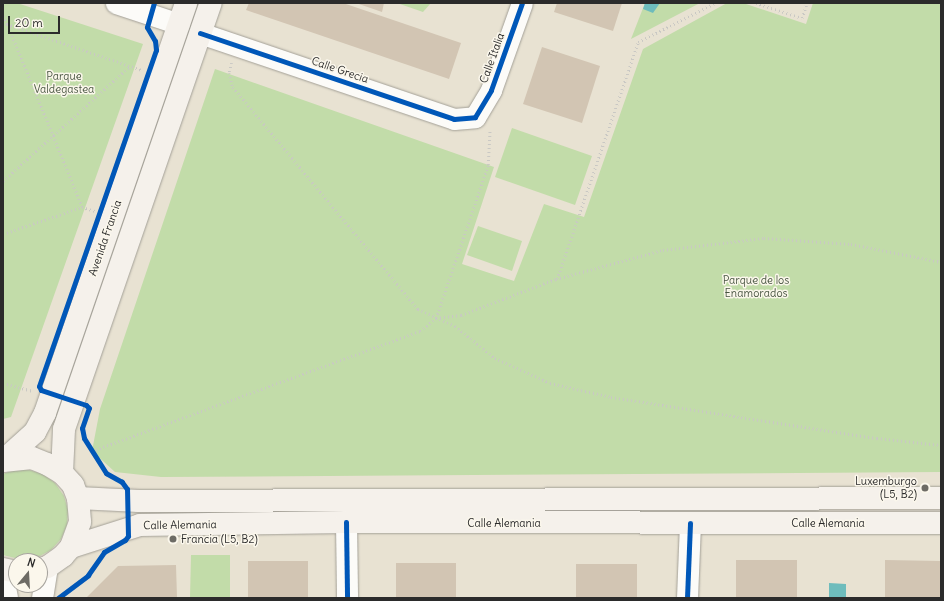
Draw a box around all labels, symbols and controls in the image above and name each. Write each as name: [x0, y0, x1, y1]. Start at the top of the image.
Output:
scale bar: [10, 8, 62, 34]
text: 20 m: [15, 15, 43, 30]
street label: Calle Italia: [477, 31, 507, 85]
street label: Calle Grecia: [310, 54, 370, 86]
park label: Parque Valdegastea: [34, 70, 94, 96]
street label: Avenida Francia: [86, 198, 124, 278]
park label: Parque de los Enamorados: [723, 274, 789, 300]
place label: Luxemburgo (L5, B2): [855, 475, 917, 501]
marker: Luxemburgo (L5, B2): [920, 483, 930, 493]
street label: Calle Alemania: [467, 516, 541, 530]
street label: Calle Alemania: [791, 516, 865, 530]
street label: Calle Alemania: [143, 518, 217, 532]
place label: Francia (L5, B2): [181, 532, 258, 546]
marker: Francia (L5, B2): [168, 534, 178, 544]
north arrow: [8, 553, 48, 593]
text: N: [26, 555, 37, 570]

